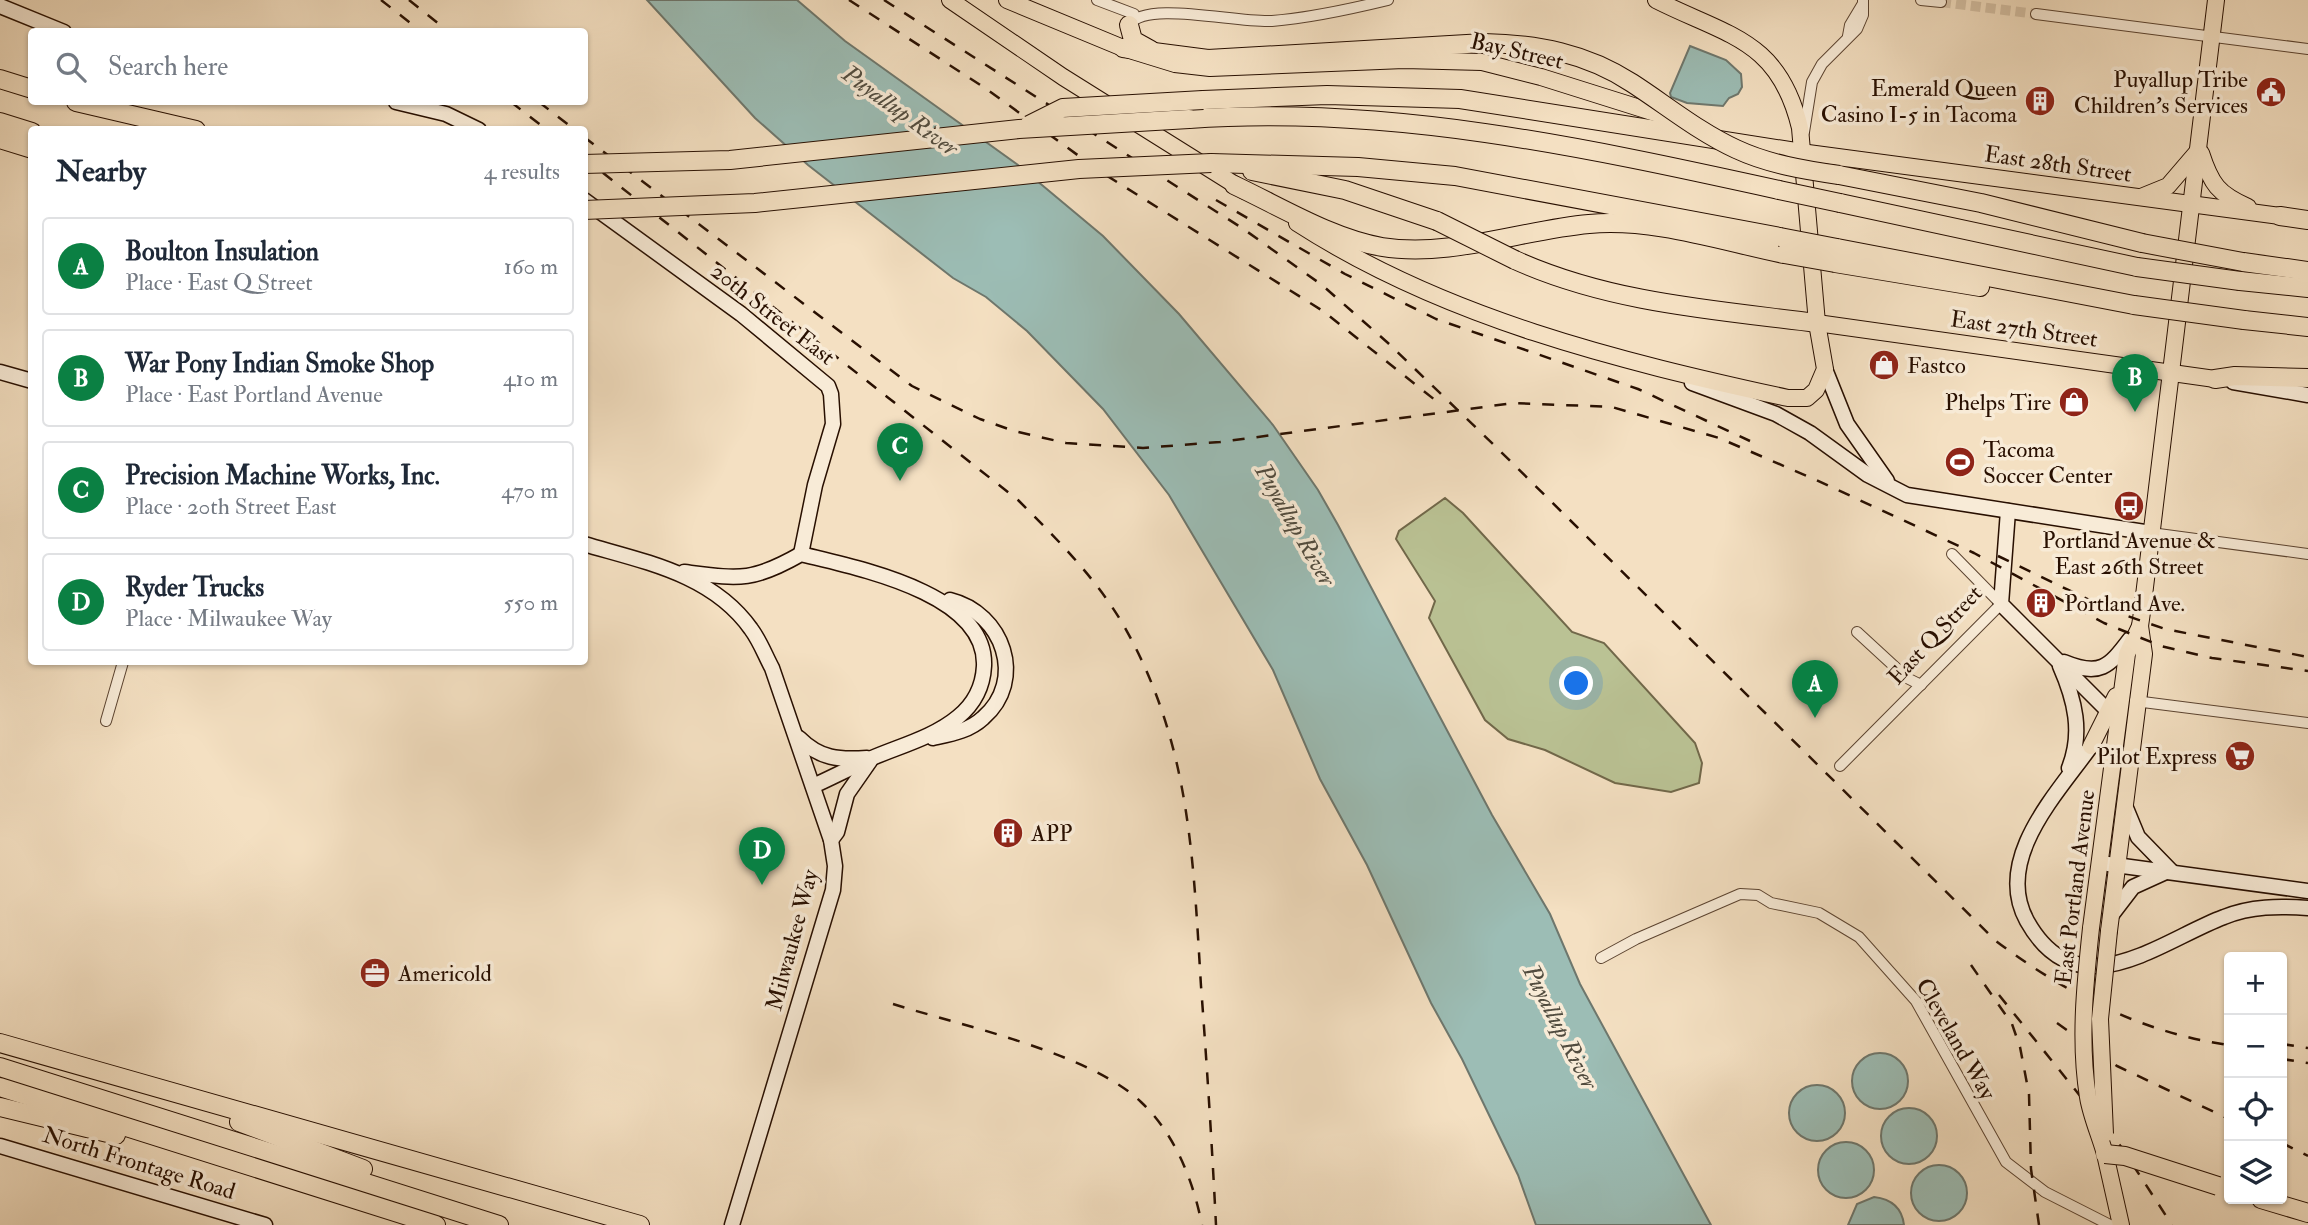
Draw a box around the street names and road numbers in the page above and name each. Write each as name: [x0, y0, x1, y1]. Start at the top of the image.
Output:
street label: Bay Street: [1468, 26, 1566, 76]
street label: East 28th Street: [1982, 139, 2134, 189]
street label: 20th Street East: [705, 257, 841, 371]
street label: East 27th Street: [1949, 304, 2099, 354]
street label: East Q Street: [1881, 579, 1989, 691]
street label: East Portland Avenue: [2049, 788, 2101, 986]
street label: Milwaukee Way: [759, 865, 825, 1014]
street label: Cleveland Way: [1910, 973, 2003, 1106]
street label: North Frontage Road: [39, 1120, 239, 1206]

